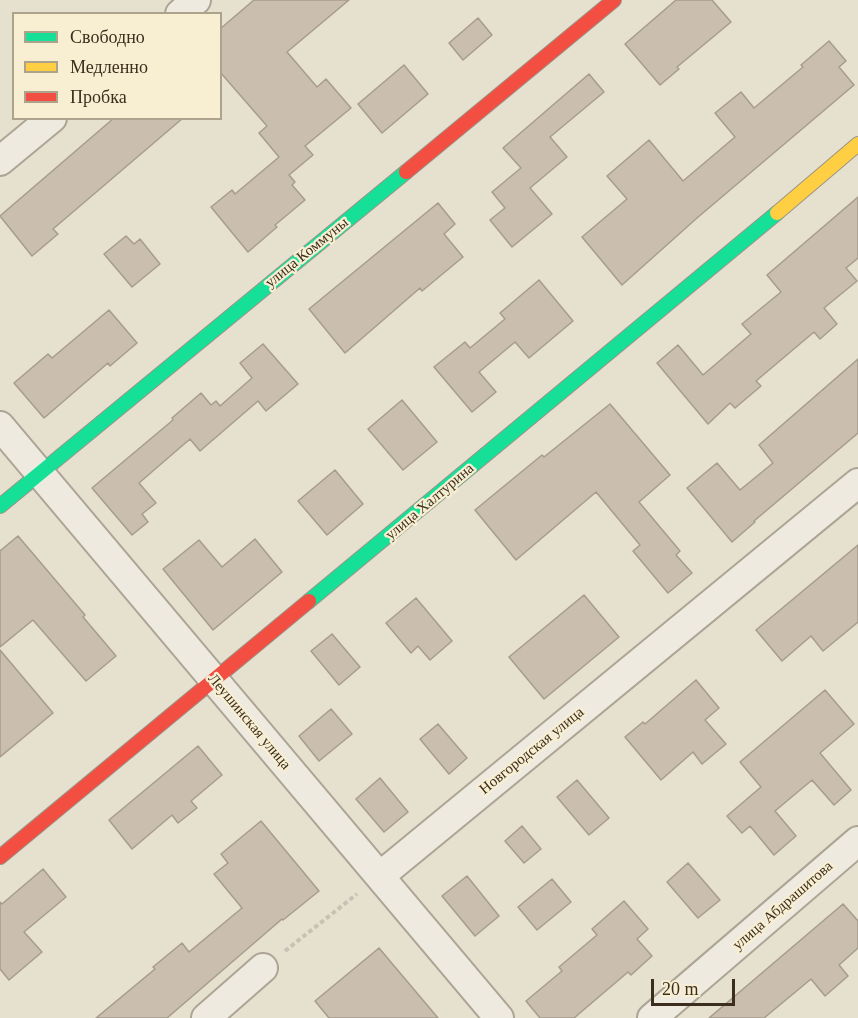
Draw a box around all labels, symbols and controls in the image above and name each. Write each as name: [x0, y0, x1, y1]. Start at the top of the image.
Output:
legend: [12, 12, 222, 120]
text: Свободно: [70, 27, 145, 47]
text: Медленно: [70, 57, 148, 77]
text: Пробка: [70, 87, 127, 107]
street label: улица Коммуны: [262, 214, 352, 292]
street label: улица Халтурина: [382, 460, 478, 544]
street label: Леушинская улица: [204, 670, 294, 774]
street label: Новгородская улица: [476, 703, 588, 799]
street label: улица Абдрашитова: [729, 858, 837, 954]
scale bar: [654, 967, 738, 1005]
text: 20 m: [662, 979, 699, 999]

